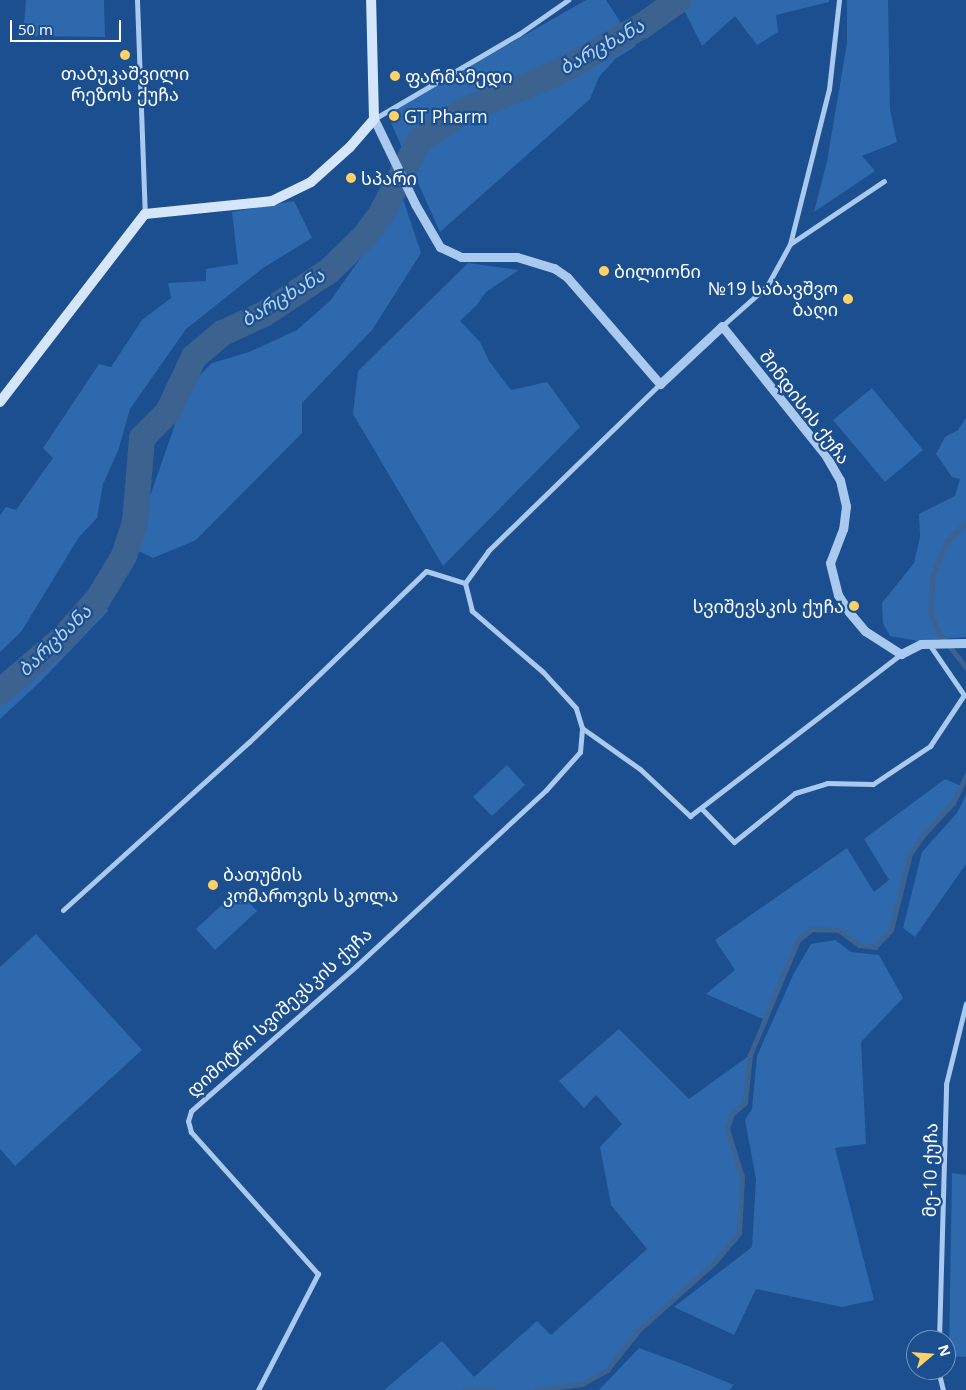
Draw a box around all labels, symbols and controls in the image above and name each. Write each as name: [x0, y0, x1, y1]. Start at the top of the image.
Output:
scale bar: [12, 10, 124, 42]
water label: ბარცხანა: [556, 14, 648, 80]
text: 50 m: [18, 19, 53, 39]
marker: თაბუკაშვილი რეზოს ქუჩა: [119, 49, 131, 61]
place label: თაბუკაშვილი რეზოს ქუჩა: [61, 63, 189, 106]
place label: ფარმამედი: [405, 65, 512, 87]
marker: ფარმამედი: [389, 70, 401, 82]
place label: GT Pharm: [404, 105, 488, 127]
marker: GT Pharm: [388, 110, 400, 122]
place label: სპარი: [361, 167, 417, 189]
marker: სპარი: [345, 172, 357, 184]
place label: ბილიონი: [614, 260, 701, 282]
water label: ბარცხანა: [237, 264, 329, 332]
marker: ბილიონი: [598, 265, 610, 277]
place label: №19 საბავშვო ბაღი: [708, 278, 838, 320]
marker: №19 საბავშვო ბაღი: [842, 293, 854, 305]
street label: შინდისის ქუჩა: [755, 346, 855, 468]
place label: სვიშევსკის ქუჩა: [693, 595, 844, 617]
water label: ბარცხანა: [13, 600, 97, 682]
marker: სვიშევსკის ქუჩა: [848, 600, 860, 612]
place label: ბათუმის კომაროვის სკოლა: [223, 864, 398, 906]
marker: ბათუმის კომაროვის სკოლა: [207, 879, 219, 891]
street label: დიმიტრი სვიშევსკის ქუჩა: [182, 923, 376, 1101]
street label: მე-10 ქუჩა: [918, 1123, 942, 1217]
north arrow: [906, 1330, 956, 1380]
text: N: [934, 1342, 956, 1359]

